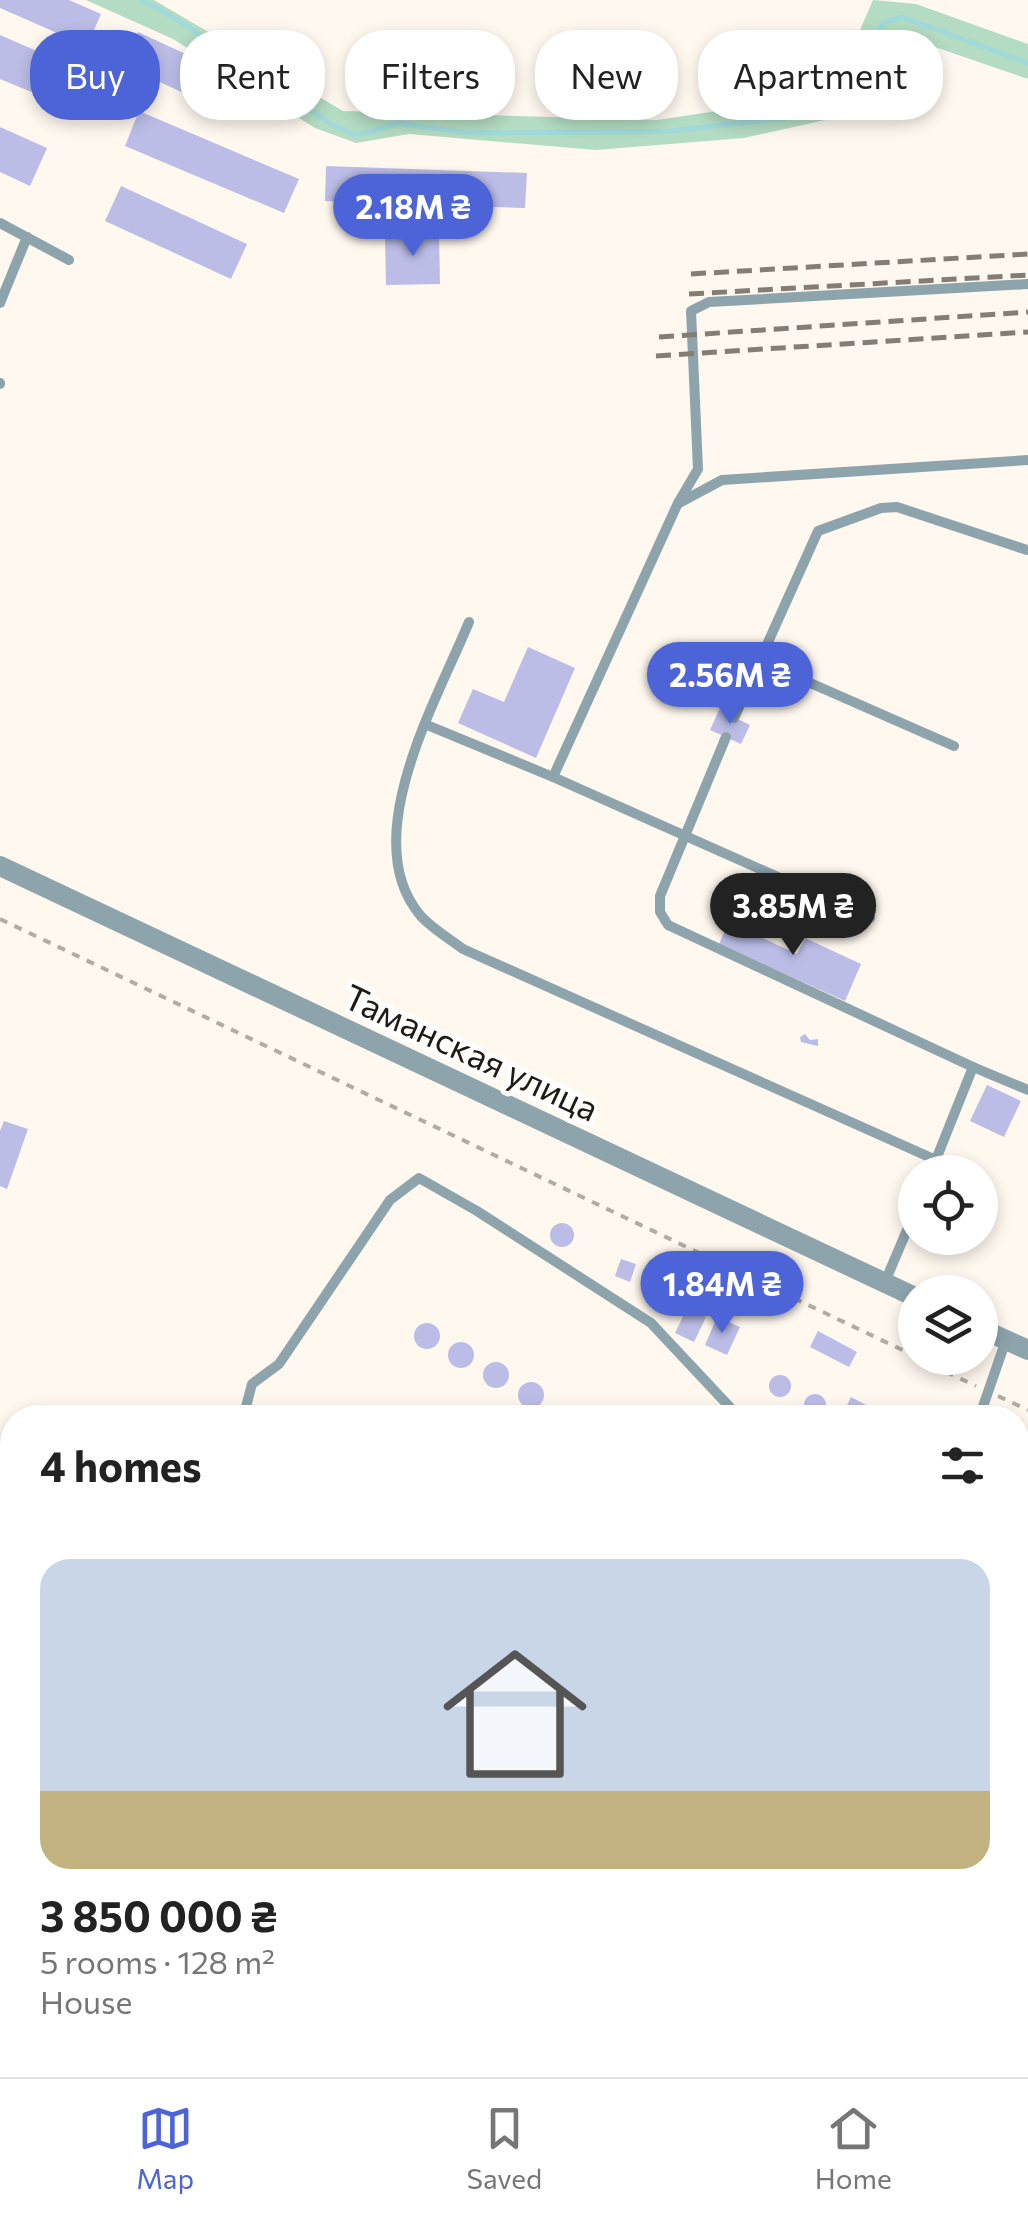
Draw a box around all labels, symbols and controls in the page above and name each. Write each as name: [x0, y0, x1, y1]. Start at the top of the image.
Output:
chip: Buy: [30, 30, 160, 120]
chip: Rent: [180, 30, 325, 120]
chip: Filters: [345, 30, 515, 120]
chip: New: [535, 30, 678, 120]
chip: Apartment: [698, 30, 943, 120]
pin: 2.18M ₴: [321, 174, 505, 259]
text: 2.18M ₴: [355, 186, 471, 226]
pin: 2.56M ₴: [638, 642, 822, 727]
text: 2.56M ₴: [669, 654, 791, 694]
pin: 3.85M ₴: [701, 873, 885, 958]
text: 3.85M ₴: [732, 885, 854, 925]
street label: Таманская улица: [338, 973, 606, 1129]
map controls: [898, 1155, 998, 1375]
button: locate: [898, 1155, 998, 1255]
pin: 1.84M ₴: [630, 1251, 814, 1336]
text: 1.84M ₴: [663, 1263, 781, 1303]
button: layers: [898, 1275, 998, 1375]
icon: filters: [935, 1438, 990, 1493]
text: 4 homes: [40, 1439, 202, 1491]
icon: home: [425, 1624, 605, 1804]
text: 3 850 000 ₴: [40, 1889, 277, 1941]
text: 5 rooms · 128 m²: [40, 1941, 275, 1981]
text: House: [40, 1981, 132, 2021]
tab: Map: [136, 2101, 194, 2195]
tab: Saved: [467, 2101, 542, 2195]
tab: Home: [815, 2101, 892, 2195]

